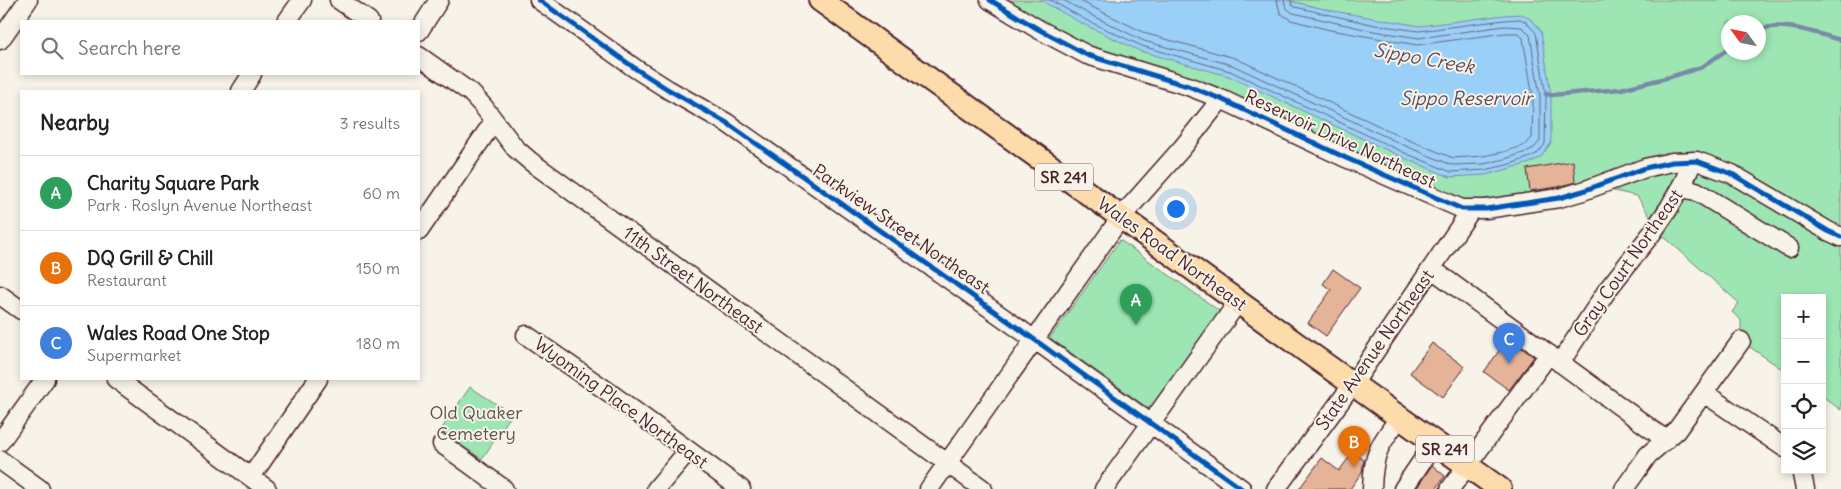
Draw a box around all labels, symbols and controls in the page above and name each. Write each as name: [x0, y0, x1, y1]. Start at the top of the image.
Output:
north arrow: [1721, 15, 1766, 60]
search box: [20, 20, 420, 75]
icon: search: [38, 34, 66, 62]
text: Search here: [78, 36, 181, 60]
water label: Sippo Creek: [1372, 37, 1477, 79]
street label: Reservoir Drive Northeast: [1241, 84, 1439, 193]
water label: Sippo Reservoir: [1400, 86, 1534, 110]
text: Nearby: [40, 109, 110, 136]
text: 3 results: [340, 113, 400, 133]
street label: Parkview Street Northeast: [808, 159, 994, 298]
road number: SR 241: [1035, 163, 1093, 190]
text: Charity Square Park: [87, 171, 259, 195]
text: A: [51, 183, 61, 203]
text: 60 m: [362, 183, 400, 203]
street label: Gray Court Northeast: [1568, 184, 1687, 341]
street label: Wales Road Northeast: [1093, 192, 1252, 316]
text: Park · Roslyn Avenue Northeast: [87, 195, 312, 215]
your location: [1163, 196, 1189, 222]
street label: 11th Street Northeast: [619, 221, 768, 338]
text: DQ Grill & Chill: [87, 246, 213, 270]
text: B: [51, 258, 61, 278]
text: 150 m: [356, 258, 400, 278]
street label: State Avenue Northeast: [1310, 265, 1439, 435]
text: Restaurant: [87, 270, 167, 290]
pin: A: [1120, 284, 1152, 325]
map controls: [1781, 294, 1826, 474]
button: +: [1781, 294, 1826, 339]
text: Wales Road One Stop: [87, 321, 270, 345]
pin: C: [1493, 323, 1525, 364]
street label: Wyoming Place Northeast: [530, 332, 713, 473]
text: C: [51, 333, 61, 353]
text: 180 m: [356, 333, 400, 353]
button: −: [1781, 339, 1826, 384]
text: Supermarket: [87, 345, 181, 365]
button: locate: [1781, 384, 1826, 429]
park label: Old Quaker Cemetery: [429, 401, 523, 445]
pin: B: [1338, 426, 1370, 467]
button: layers: [1781, 429, 1826, 474]
road number: SR 241: [1416, 436, 1474, 462]

